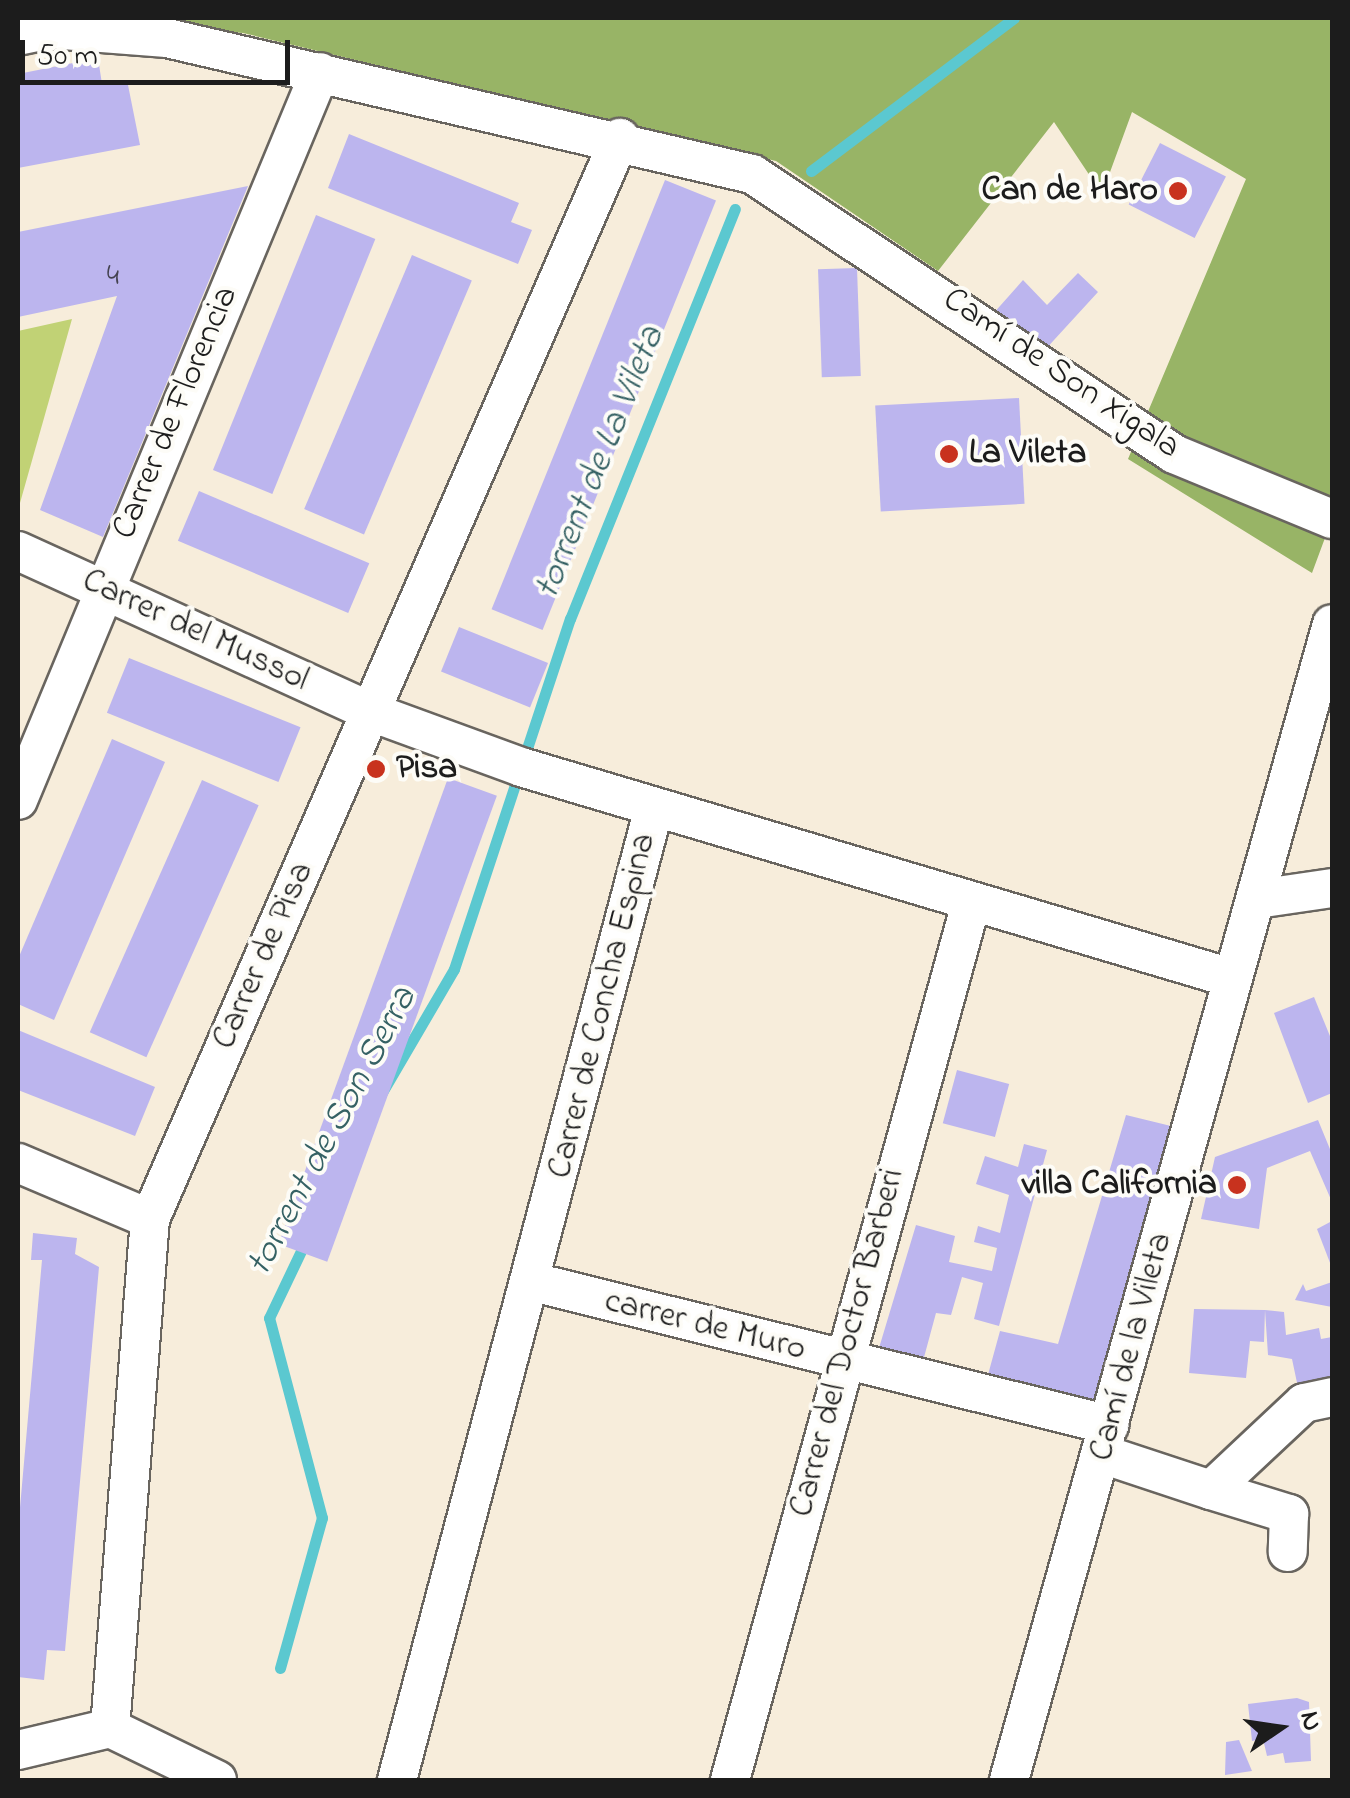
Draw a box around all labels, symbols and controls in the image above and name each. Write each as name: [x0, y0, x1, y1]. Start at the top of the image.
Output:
scale bar: [25, 20, 295, 82]
text: 50 m: [37, 35, 98, 79]
place label: Can de Haro: [981, 170, 1158, 212]
marker: Can de Haro: [1167, 180, 1189, 202]
house number: 4: [107, 259, 119, 295]
street label: Camí de Son Xigala: [934, 279, 1188, 469]
street label: Carrer de Florencia: [104, 280, 248, 546]
water label: torrent de La Vileta: [526, 320, 676, 606]
place label: La Vileta: [969, 433, 1086, 475]
marker: La Vileta: [938, 443, 960, 465]
street label: Carrer del Mussol: [75, 560, 315, 702]
place label: Pisa: [396, 748, 457, 790]
marker: Pisa: [365, 758, 387, 780]
street label: Carrer de Concha Espina: [540, 829, 666, 1183]
street label: Carrer de Pisa: [204, 856, 324, 1056]
water label: torrent de Son Serra: [238, 980, 428, 1284]
street label: Carrer del Doctor Barberi: [781, 1164, 915, 1522]
place label: villa California: [1022, 1164, 1217, 1206]
marker: villa California: [1226, 1174, 1248, 1196]
street label: Camí de la Vileta: [1081, 1228, 1183, 1466]
street label: carrer de Muro: [600, 1281, 810, 1371]
north arrow: [1230, 1678, 1330, 1778]
text: N: [1288, 1707, 1332, 1735]

